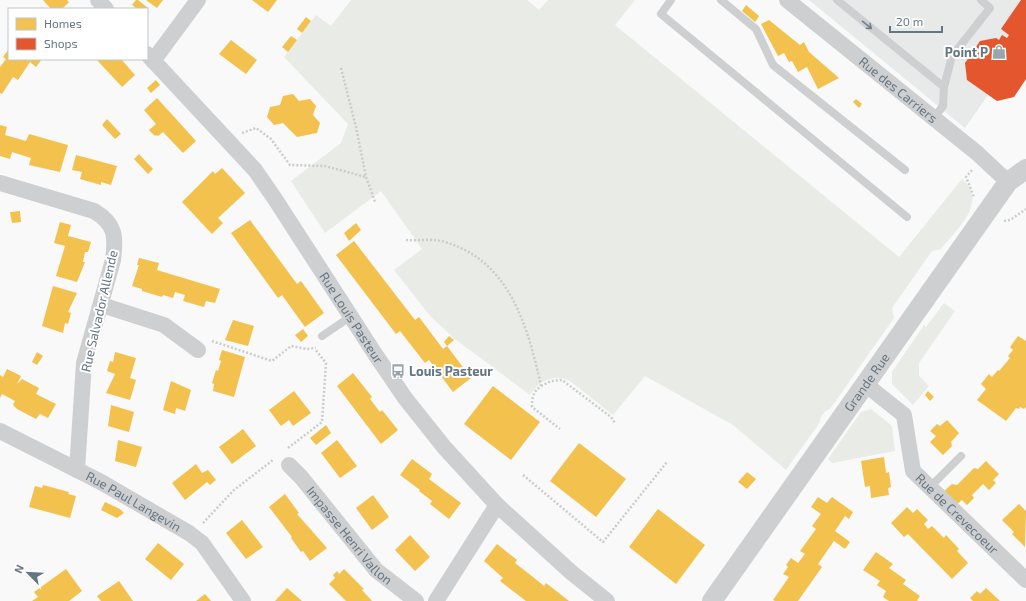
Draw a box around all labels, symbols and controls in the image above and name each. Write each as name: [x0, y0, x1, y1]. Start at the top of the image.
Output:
legend: [8, 8, 148, 60]
scale bar: [890, 8, 942, 34]
text: 20 m: [896, 14, 923, 28]
text: Homes: [44, 16, 82, 30]
one-way arrow: [862, 20, 872, 29]
text: Shops: [44, 36, 78, 50]
place label: Point P: [945, 44, 988, 60]
shop icon: Point P: [991, 44, 1007, 60]
street label: Rue des Carriers: [856, 53, 941, 126]
street label: Rue Salvador Allende: [77, 249, 121, 373]
street label: Rue Louis Pasteur: [316, 269, 387, 366]
street label: Grande Rue: [841, 350, 893, 414]
bus stop icon: Louis Pasteur: [390, 363, 406, 379]
place label: Louis Pasteur: [409, 363, 493, 379]
street label: Rue Paul Langevin: [83, 468, 184, 535]
street label: Rue de Crevecoeur: [912, 470, 1002, 557]
street label: Impasse Henri Vallon: [303, 483, 396, 588]
north arrow: [8, 553, 48, 593]
text: N: [11, 562, 26, 575]

